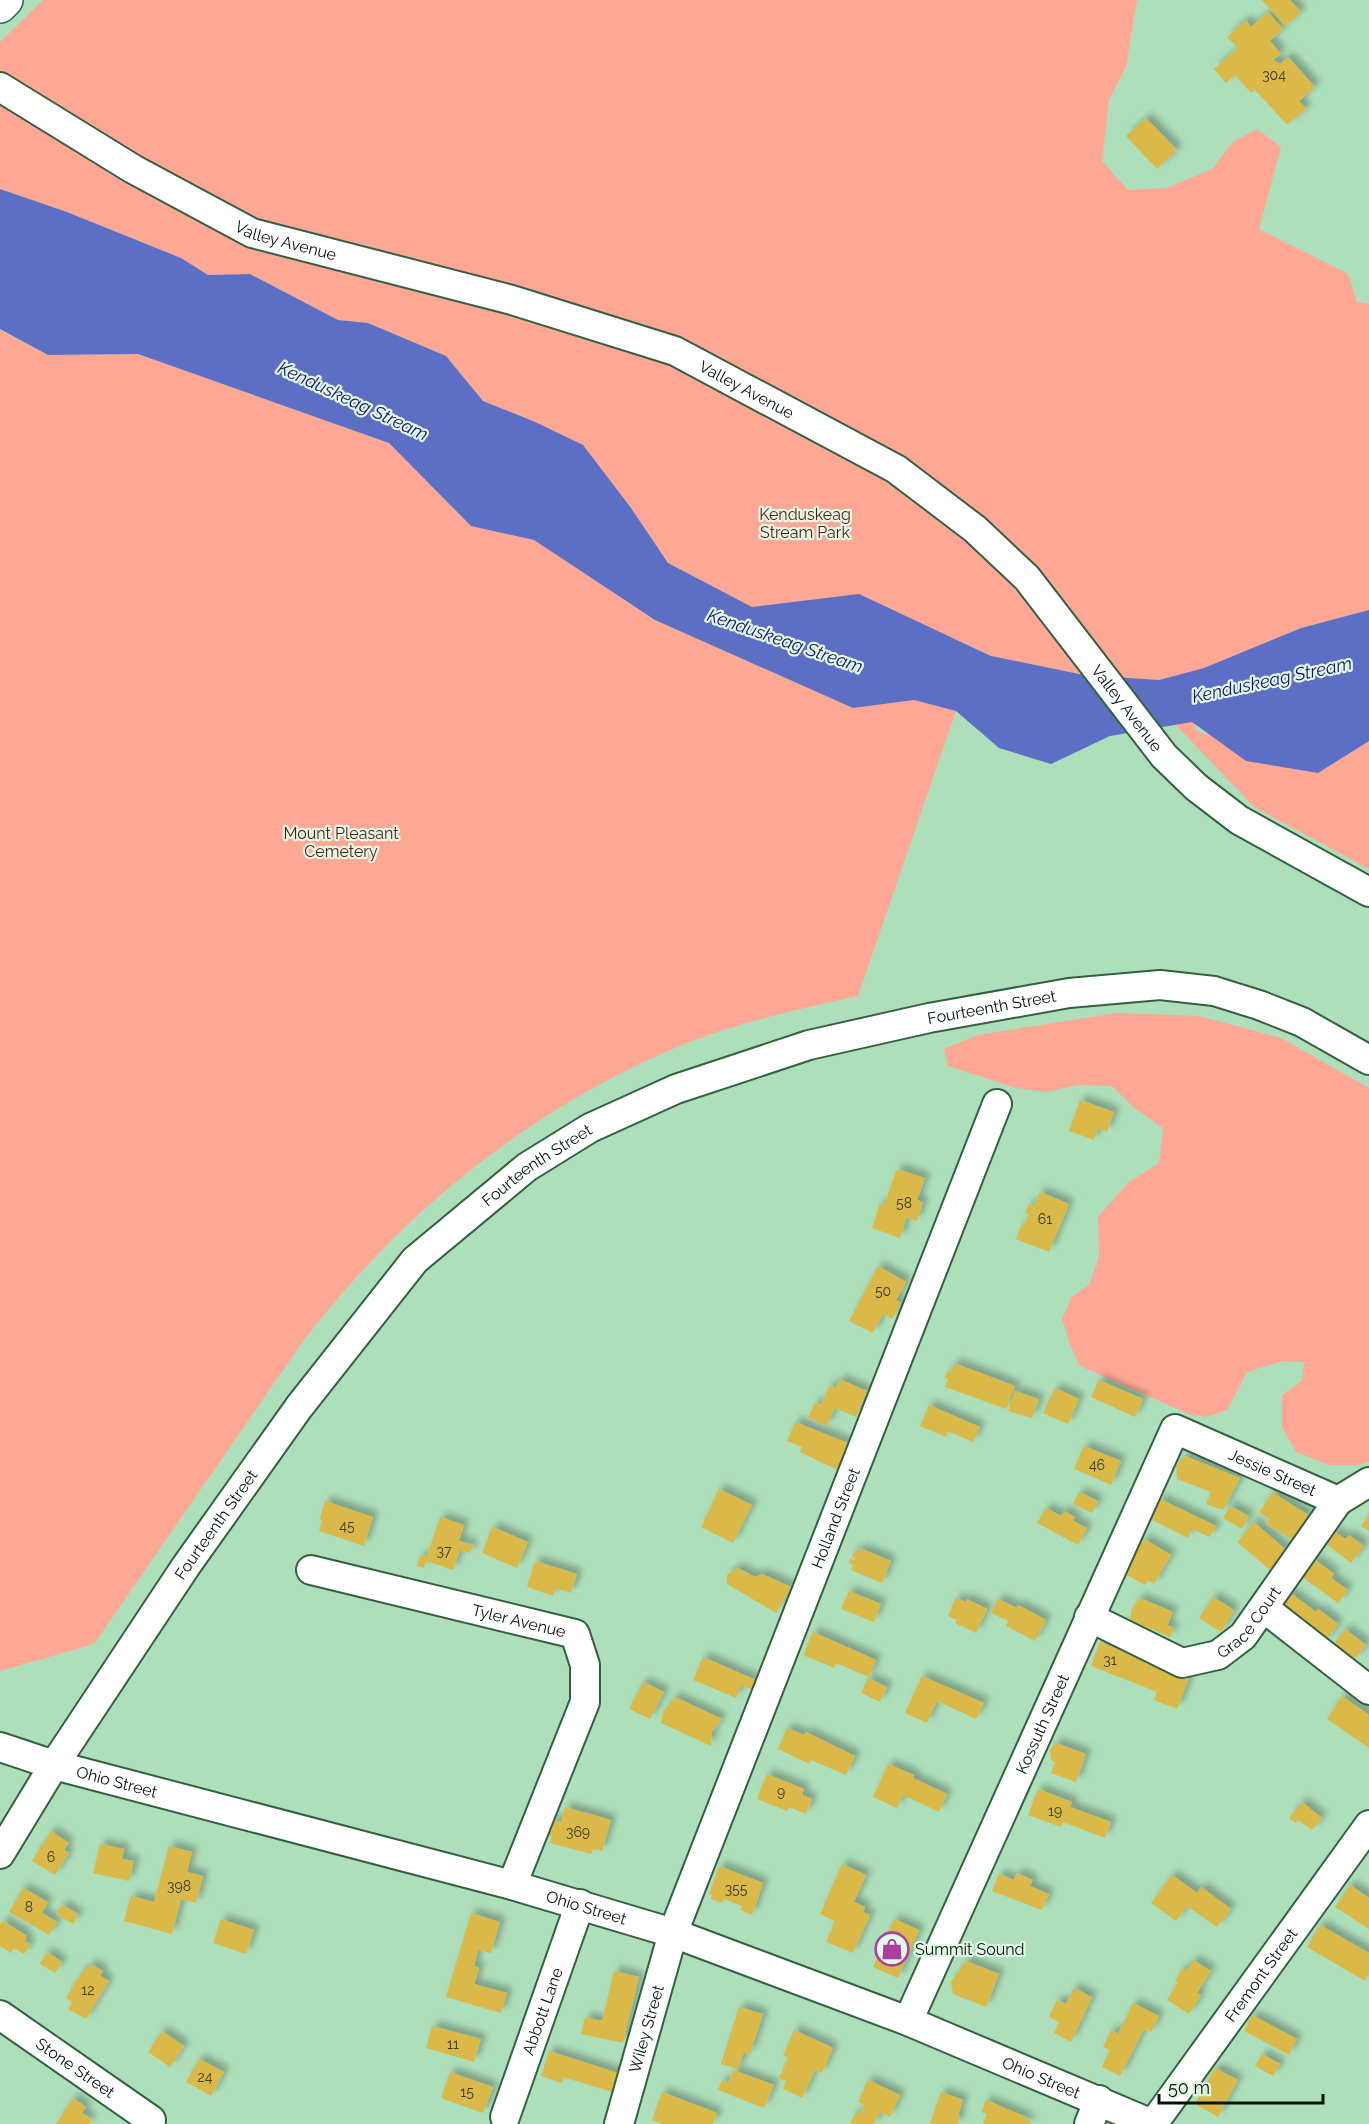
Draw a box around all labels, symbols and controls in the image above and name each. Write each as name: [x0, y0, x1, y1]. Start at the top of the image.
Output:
house number: 304: [1262, 67, 1286, 83]
street label: Valley Avenue: [232, 217, 338, 264]
water label: Kenduskeag Stream: [275, 357, 431, 444]
street label: Valley Avenue: [696, 357, 797, 423]
park label: Kenduskeag Stream Park: [759, 505, 851, 542]
water label: Kenduskeag Stream: [705, 604, 866, 677]
water label: Kenduskeag Stream: [1190, 652, 1354, 707]
street label: Valley Avenue: [1087, 661, 1166, 756]
park label: Mount Pleasant Cemetery: [283, 824, 399, 861]
street label: Fourteenth Street: [926, 986, 1058, 1028]
street label: Fourteenth Street: [478, 1120, 596, 1210]
house number: 58: [896, 1195, 912, 1211]
house number: 61: [1038, 1211, 1052, 1227]
house number: 50: [875, 1283, 891, 1299]
street label: Jessie Street: [1226, 1445, 1320, 1500]
house number: 46: [1089, 1457, 1105, 1473]
street label: Holland Street: [807, 1465, 864, 1571]
street label: Fourteenth Street: [171, 1466, 262, 1583]
house number: 45: [339, 1518, 355, 1534]
house number: 37: [437, 1543, 452, 1559]
street label: Grace Court: [1213, 1582, 1285, 1662]
street label: Tyler Avenue: [470, 1600, 568, 1641]
house number: 31: [1103, 1652, 1117, 1668]
street label: Kossuth Street: [1012, 1671, 1074, 1777]
street label: Ohio Street: [74, 1762, 160, 1802]
house number: 9: [777, 1784, 785, 1800]
house number: 19: [1048, 1803, 1062, 1819]
house number: 369: [566, 1824, 590, 1840]
house number: 6: [47, 1849, 55, 1865]
house number: 398: [167, 1878, 191, 1894]
house number: 355: [725, 1881, 748, 1897]
street label: Ohio Street: [544, 1887, 629, 1929]
house number: 8: [25, 1899, 33, 1915]
street label: Fremont Street: [1221, 1924, 1302, 2026]
shop icon: Summit Sound: [874, 1931, 910, 1967]
place label: Summit Sound: [915, 1940, 1025, 1959]
street label: Abbott Lane: [518, 1965, 567, 2058]
house number: 12: [81, 1982, 95, 1998]
street label: Wiley Street: [625, 1982, 668, 2075]
street label: Stone Street: [32, 2034, 119, 2102]
house number: 11: [447, 2036, 459, 2052]
street label: Ohio Street: [999, 2053, 1084, 2103]
scale bar: [1159, 2067, 1322, 2105]
house number: 24: [198, 2069, 213, 2085]
text: 50 m: [1168, 2077, 1210, 2098]
house number: 15: [460, 2084, 474, 2100]

